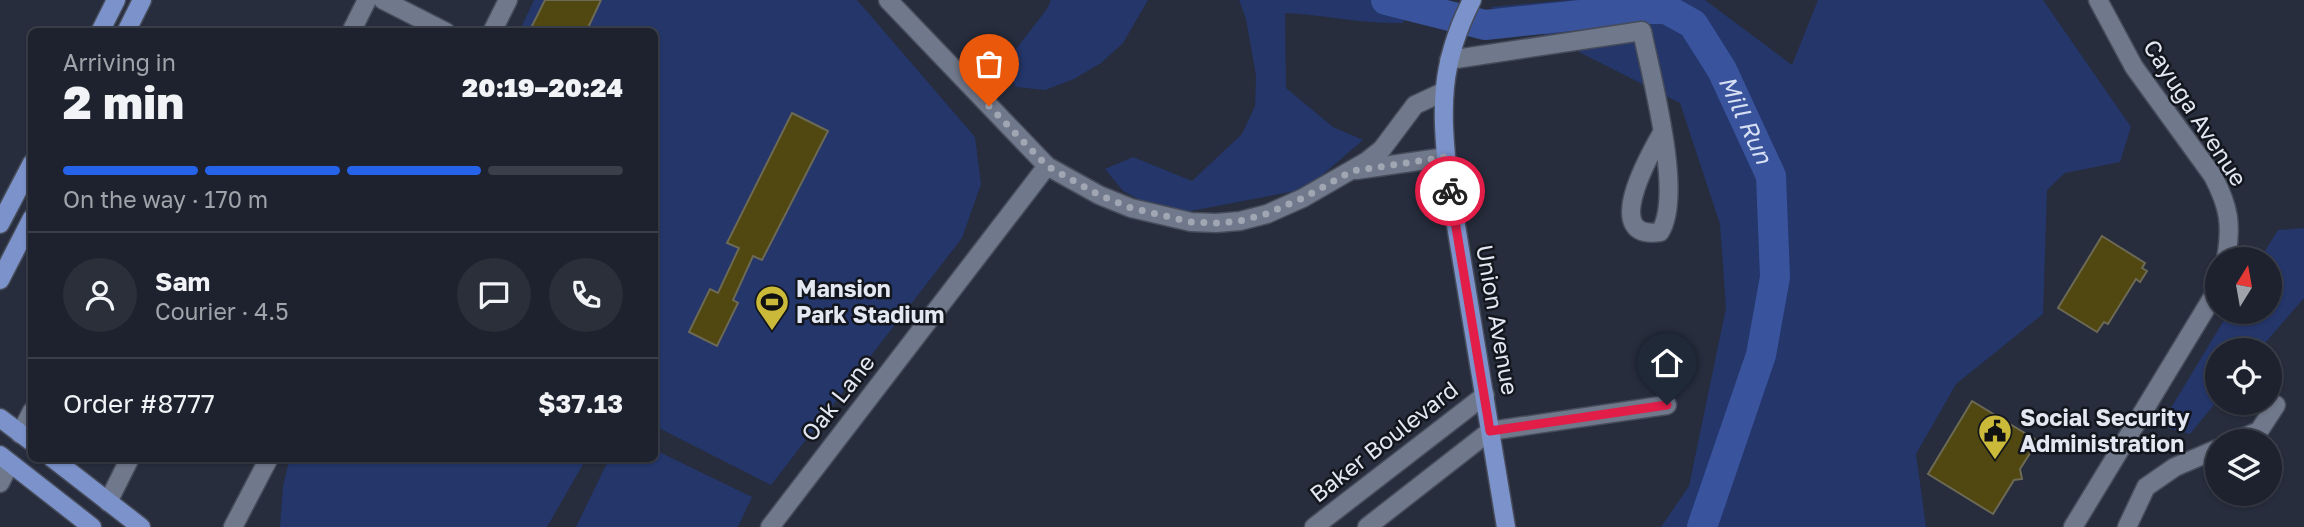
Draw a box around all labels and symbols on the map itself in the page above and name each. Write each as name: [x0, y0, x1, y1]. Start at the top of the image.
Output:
pin: [959, 34, 1019, 106]
street label: Cayuga Avenue: [2138, 34, 2254, 191]
water label: Mill Run: [1714, 71, 1780, 169]
courier: [1415, 156, 1485, 226]
street label: Union Avenue: [1471, 243, 1525, 397]
north arrow: [2205, 247, 2282, 324]
place label: Mansion Park Stadium: [796, 274, 944, 328]
sports icon: Mansion Park Stadium: [753, 283, 791, 332]
pin: [1637, 333, 1697, 405]
street label: Oak Lane: [795, 348, 880, 446]
street label: Baker Boulevard: [1304, 375, 1463, 508]
place label: Social Security Administration: [2020, 403, 2190, 457]
public building icon: Social Security Administration: [1976, 412, 2014, 461]

